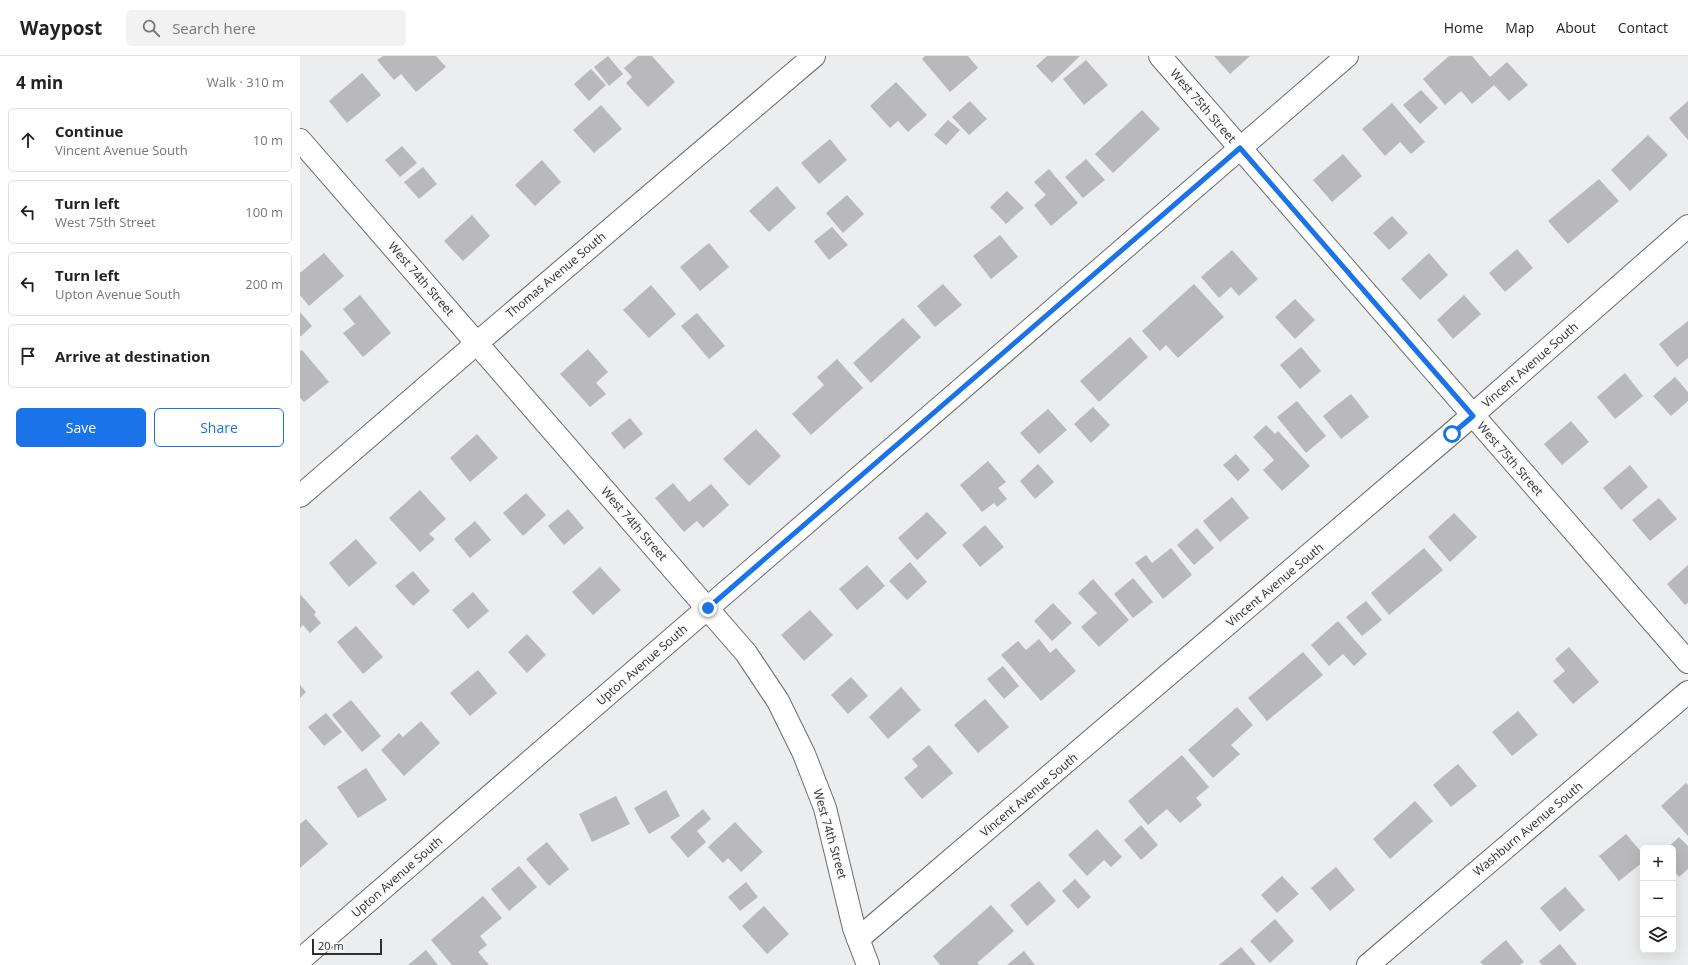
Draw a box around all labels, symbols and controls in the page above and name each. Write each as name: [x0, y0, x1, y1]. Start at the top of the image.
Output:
search box: [126, 10, 406, 46]
text: Waypost: [20, 15, 102, 41]
icon: search: [140, 17, 162, 39]
text: Search here: [172, 18, 256, 38]
text: Home: [1444, 18, 1483, 37]
text: Map: [1505, 18, 1534, 37]
text: About: [1556, 18, 1596, 37]
text: Contact: [1618, 18, 1668, 37]
street label: West 75th Street: [1166, 65, 1240, 146]
text: 4 min: [16, 71, 63, 94]
text: Walk · 310 m: [207, 73, 284, 91]
text: Continue: [55, 121, 123, 141]
icon: ahead: [17, 129, 39, 151]
text: 10 m: [253, 131, 283, 149]
text: Vincent Avenue South: [55, 141, 188, 159]
text: Turn left: [55, 193, 120, 213]
icon: left: [17, 201, 39, 223]
text: 100 m: [245, 203, 283, 221]
text: West 75th Street: [55, 213, 156, 231]
street label: Thomas Avenue South: [502, 228, 609, 321]
street label: West 74th Street: [384, 238, 458, 319]
text: Turn left: [55, 265, 120, 285]
icon: left: [17, 273, 39, 295]
text: 200 m: [245, 275, 283, 293]
text: Upton Avenue South: [55, 285, 180, 303]
street label: Vincent Avenue South: [1478, 318, 1581, 411]
icon: arrive: [17, 345, 39, 367]
text: Arrive at destination: [55, 346, 210, 366]
button: Save: [16, 408, 146, 447]
button: Share: [154, 408, 284, 447]
street label: West 75th Street: [1473, 418, 1547, 499]
route start: [1443, 425, 1461, 443]
street label: West 74th Street: [597, 483, 671, 564]
street label: Vincent Avenue South: [1222, 539, 1327, 630]
route end: [699, 599, 717, 617]
street label: Upton Avenue South: [592, 620, 691, 709]
street label: Vincent Avenue South: [976, 749, 1081, 840]
street label: Washburn Avenue South: [1469, 778, 1586, 880]
street label: West 74th Street: [810, 787, 851, 881]
street label: Upton Avenue South: [347, 832, 446, 921]
map controls: [1640, 845, 1676, 953]
button: +: [1640, 845, 1676, 881]
button: −: [1640, 881, 1676, 917]
button: layers: [1640, 917, 1676, 953]
scale bar: [312, 937, 382, 956]
text: 20 m: [318, 938, 344, 953]

